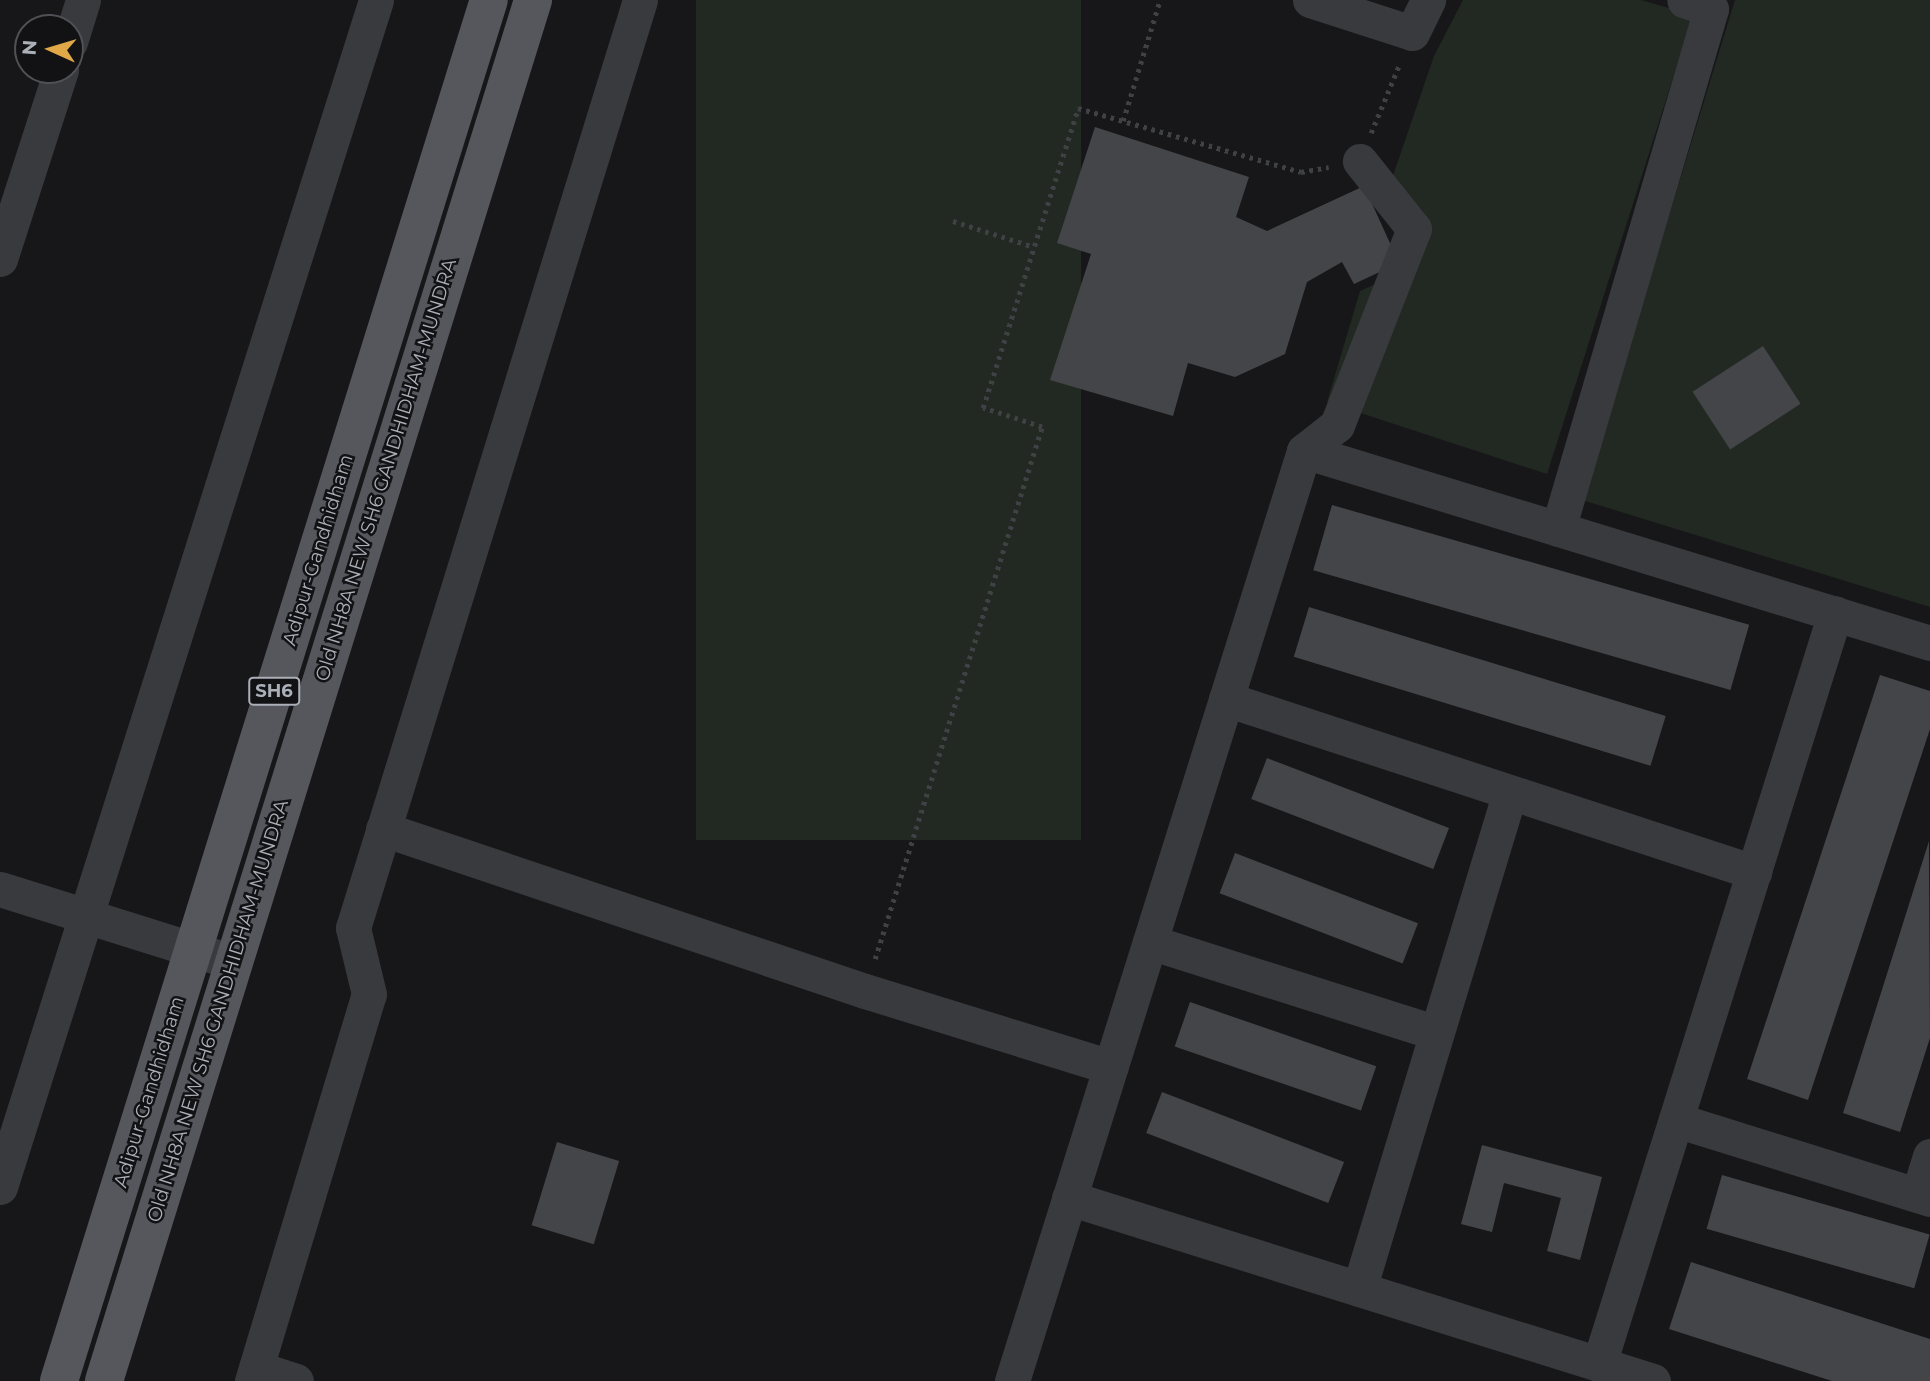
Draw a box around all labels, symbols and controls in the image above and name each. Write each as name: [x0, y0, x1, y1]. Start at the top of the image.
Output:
north arrow: [14, 14, 84, 84]
text: N: [18, 39, 42, 56]
street label: Old NH8A NEW SH6 GANDHIDHAM-MUNDRA: [311, 256, 461, 684]
street label: Adipur-Gandhidham: [278, 452, 358, 648]
road number: SH6: [248, 676, 300, 706]
street label: Old NH8A NEW SH6 GANDHIDHAM-MUNDRA: [143, 797, 293, 1225]
street label: Adipur-Gandhidham: [109, 994, 189, 1190]

